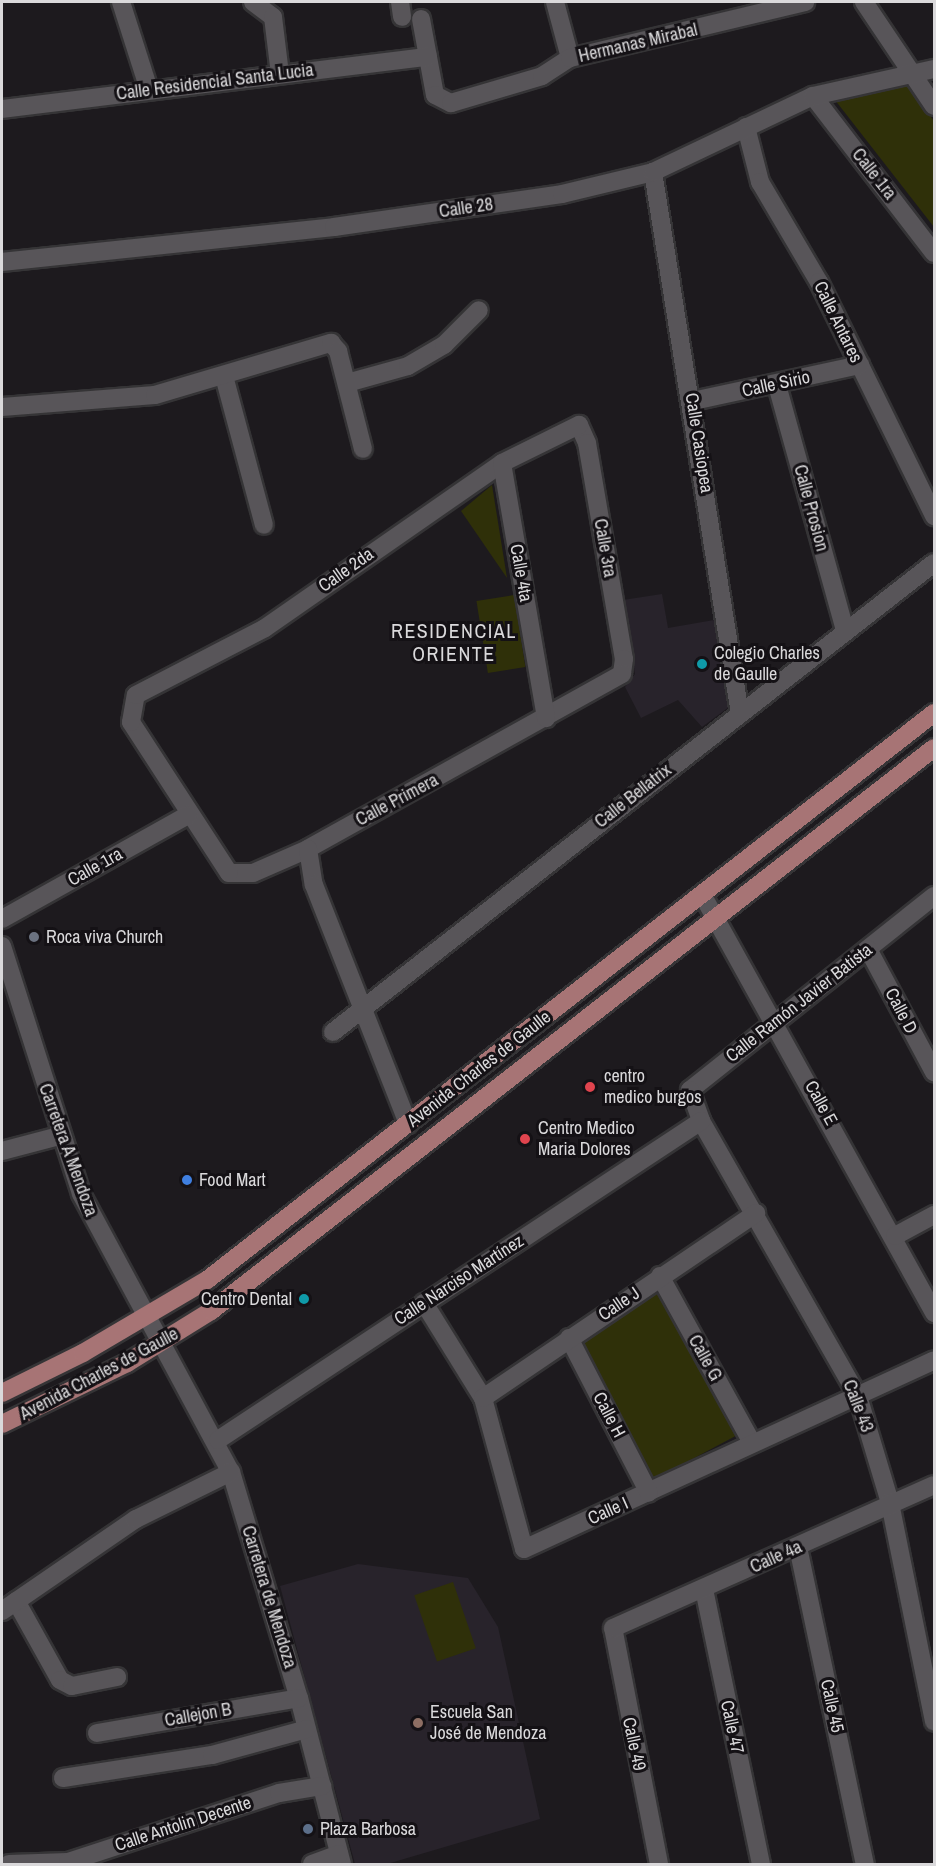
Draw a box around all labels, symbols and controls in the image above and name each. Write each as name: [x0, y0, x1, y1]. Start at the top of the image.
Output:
street label: Hermanas Mirabal: [576, 19, 700, 67]
street label: Calle Residencial Santa Lucia: [115, 59, 315, 105]
street label: Calle 1ra: [847, 144, 901, 204]
street label: Calle 28: [438, 194, 494, 222]
street label: Calle Antares: [809, 277, 867, 367]
street label: Calle Sirio: [740, 366, 812, 402]
street label: Calle Casiopea: [680, 391, 718, 495]
street label: Calle Prosion: [789, 462, 833, 554]
street label: Calle 3ra: [589, 517, 621, 579]
street label: Calle 4ta: [505, 542, 537, 604]
street label: Calle 2da: [314, 543, 378, 597]
district label: RESIDENCIAL ORIENTE: [391, 618, 517, 665]
place label: Colegio Charles de Gaulle: [714, 643, 820, 686]
marker: Colegio Charles de Gaulle: [695, 657, 709, 671]
street label: Calle Bellatrix: [590, 759, 676, 833]
street label: Calle Primera: [352, 769, 442, 831]
street label: Calle 1ra: [64, 843, 126, 891]
place label: Roca viva Church: [46, 926, 163, 948]
marker: Roca viva Church: [27, 930, 41, 944]
street label: Calle Ramón Javier Batista: [722, 939, 876, 1067]
street label: Calle D: [880, 985, 922, 1037]
street label: Avenida Charles de Gaulle: [403, 1006, 555, 1132]
place label: centro medico burgos: [604, 1066, 702, 1108]
street label: Calle E: [800, 1077, 842, 1129]
marker: centro medico burgos: [581, 1078, 599, 1096]
street label: Carretera A Mendoza: [34, 1080, 102, 1220]
place label: Centro Medico Maria Dolores: [538, 1118, 635, 1160]
marker: Centro Medico Maria Dolores: [516, 1130, 534, 1148]
place label: Food Mart: [199, 1169, 266, 1191]
marker: Food Mart: [180, 1173, 194, 1187]
street label: Calle Narciso Martínez: [390, 1230, 528, 1330]
street label: Calle J: [594, 1282, 644, 1326]
place label: Centro Dental: [201, 1288, 292, 1310]
marker: Centro Dental: [297, 1292, 311, 1306]
street label: Avenida Charles de Gaulle: [16, 1323, 182, 1425]
street label: Calle G: [684, 1331, 726, 1385]
street label: Calle 43: [838, 1377, 878, 1435]
street label: Calle H: [588, 1389, 630, 1441]
street label: Calle I: [584, 1493, 632, 1529]
street label: Carretera de Mendoza: [237, 1523, 301, 1671]
street label: Calle 4a: [747, 1536, 805, 1578]
street label: Calle 45: [816, 1677, 848, 1735]
street label: Calle 47: [716, 1698, 748, 1756]
street label: Callejon B: [163, 1699, 233, 1731]
place label: Escuela San José de Mendoza: [430, 1702, 547, 1744]
street label: Calle 49: [618, 1715, 650, 1773]
marker: Escuela San José de Mendoza: [411, 1716, 425, 1730]
street label: Calle Antolin Decente: [112, 1792, 254, 1856]
place label: Plaza Barbosa: [320, 1818, 416, 1840]
marker: Plaza Barbosa: [301, 1822, 315, 1836]

